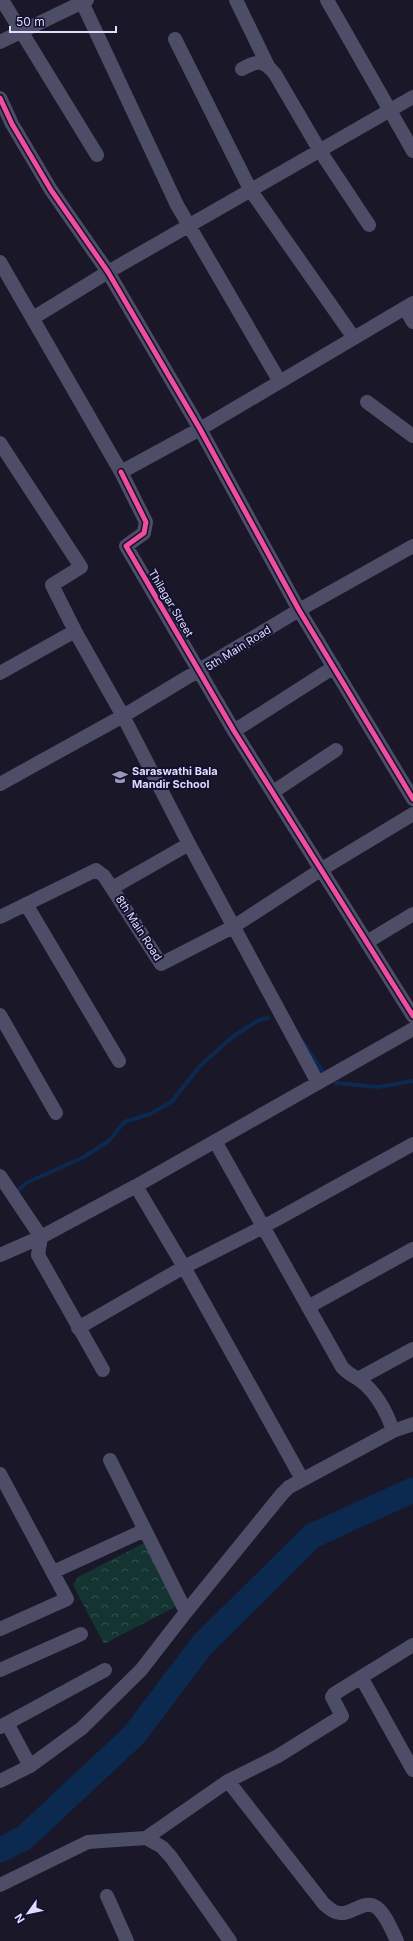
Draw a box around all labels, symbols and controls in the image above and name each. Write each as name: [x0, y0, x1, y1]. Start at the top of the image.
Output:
scale bar: [10, 8, 116, 34]
text: 50 m: [16, 14, 45, 29]
street label: Thilagar Street: [145, 567, 197, 640]
street label: 5th Main Road: [203, 622, 273, 674]
place label: Saraswathi Bala Mandir School: [132, 764, 218, 791]
school or university icon: Saraswathi Bala Mandir School: [111, 768, 129, 786]
street label: 8th Main Road: [113, 893, 165, 963]
north arrow: [8, 1893, 48, 1933]
text: N: [11, 1911, 28, 1926]

